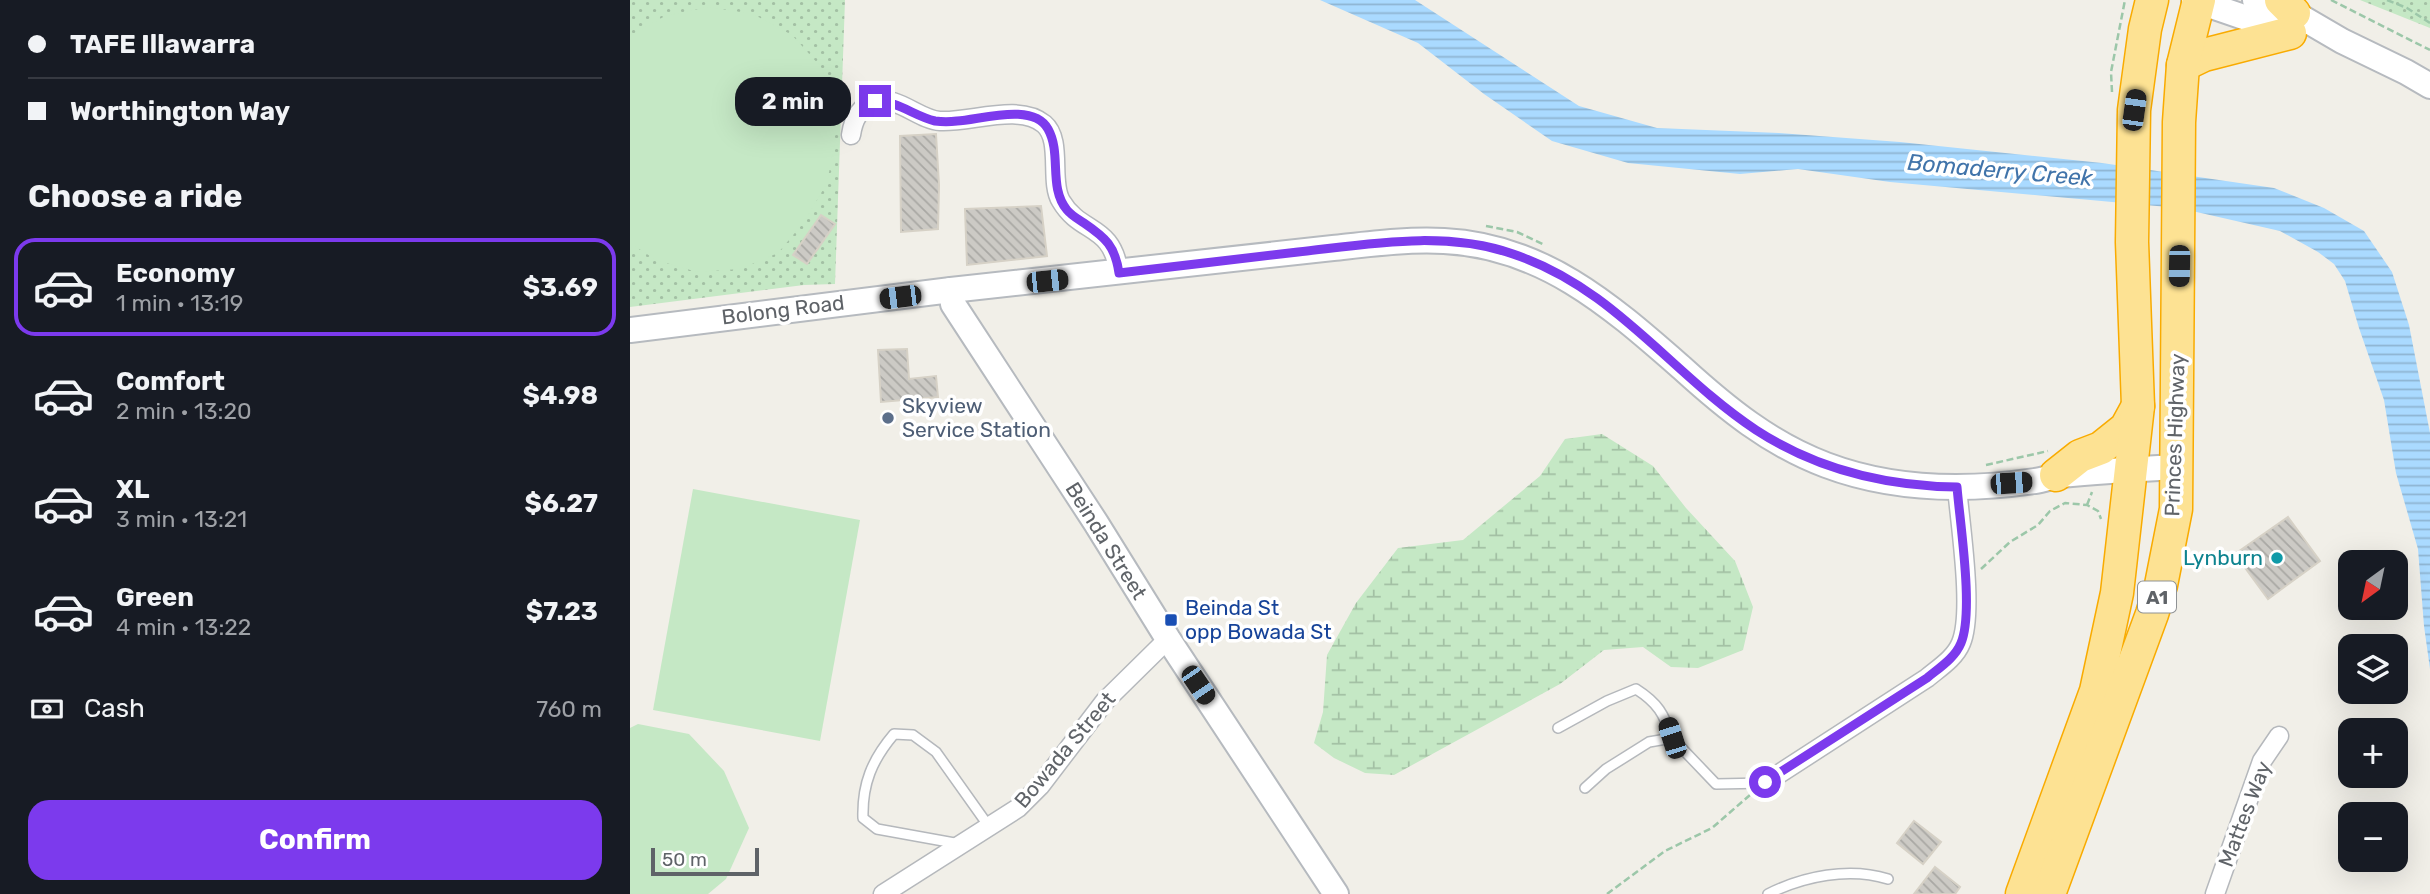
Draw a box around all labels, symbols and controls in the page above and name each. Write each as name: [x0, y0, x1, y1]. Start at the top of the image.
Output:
text: TAFE Illawarra: [70, 29, 255, 60]
callout: 2 min: [735, 76, 850, 126]
route end: [859, 85, 891, 117]
text: 2 min: [762, 87, 824, 115]
car: [2121, 88, 2148, 132]
text: Worthington Way: [70, 96, 290, 127]
water label: Bomaderry Creek: [1906, 148, 2095, 192]
text: Choose a ride: [28, 177, 242, 215]
car: [2169, 245, 2190, 287]
icon: car: [32, 256, 95, 319]
text: Economy: [116, 258, 235, 289]
car: [1026, 268, 1069, 294]
text: $3.69: [523, 272, 598, 303]
car: [878, 284, 923, 310]
text: 1 min · 13:19: [116, 289, 243, 317]
street label: Bolong Road: [720, 290, 846, 329]
street label: Princes Highway: [2159, 353, 2190, 517]
icon: car: [32, 364, 95, 427]
text: Comfort: [116, 366, 225, 397]
text: $4.98: [522, 380, 598, 411]
place label: Skyview Service Station: [902, 393, 1051, 442]
text: 2 min · 13:20: [116, 397, 252, 425]
marker: Skyview Service Station: [880, 410, 896, 426]
car: [1990, 471, 2033, 495]
icon: car: [32, 472, 95, 535]
text: XL: [116, 474, 149, 505]
street label: Beinda Street: [1060, 477, 1152, 604]
text: $6.27: [525, 488, 598, 519]
text: 3 min · 13:21: [116, 505, 247, 533]
place label: Lynburn: [2183, 545, 2263, 570]
marker: Lynburn: [2269, 550, 2285, 566]
north arrow: [2338, 550, 2408, 620]
map controls: [2338, 550, 2408, 872]
icon: car: [32, 580, 95, 643]
text: Green: [116, 582, 194, 613]
road number: A1: [2138, 582, 2176, 612]
place label: Beinda St opp Bowada St: [1185, 595, 1332, 644]
text: $7.23: [526, 596, 598, 627]
marker: Beinda St opp Bowada St: [1163, 612, 1179, 628]
text: 4 min · 13:22: [116, 613, 251, 641]
button: layers: [2338, 634, 2408, 704]
car: [1178, 662, 1219, 708]
street label: Bowada Street: [1009, 687, 1120, 813]
icon: cash: [28, 690, 66, 728]
text: Cash: [84, 693, 145, 724]
text: 760 m: [536, 695, 602, 723]
car: [1656, 715, 1689, 761]
button: +: [2338, 718, 2408, 788]
street label: Mattes Way: [2213, 757, 2276, 870]
route start: [1749, 766, 1781, 798]
button: Confirm: [28, 800, 602, 880]
button: −: [2338, 802, 2408, 872]
scale bar: [651, 845, 760, 877]
text: 50 m: [662, 848, 707, 871]

